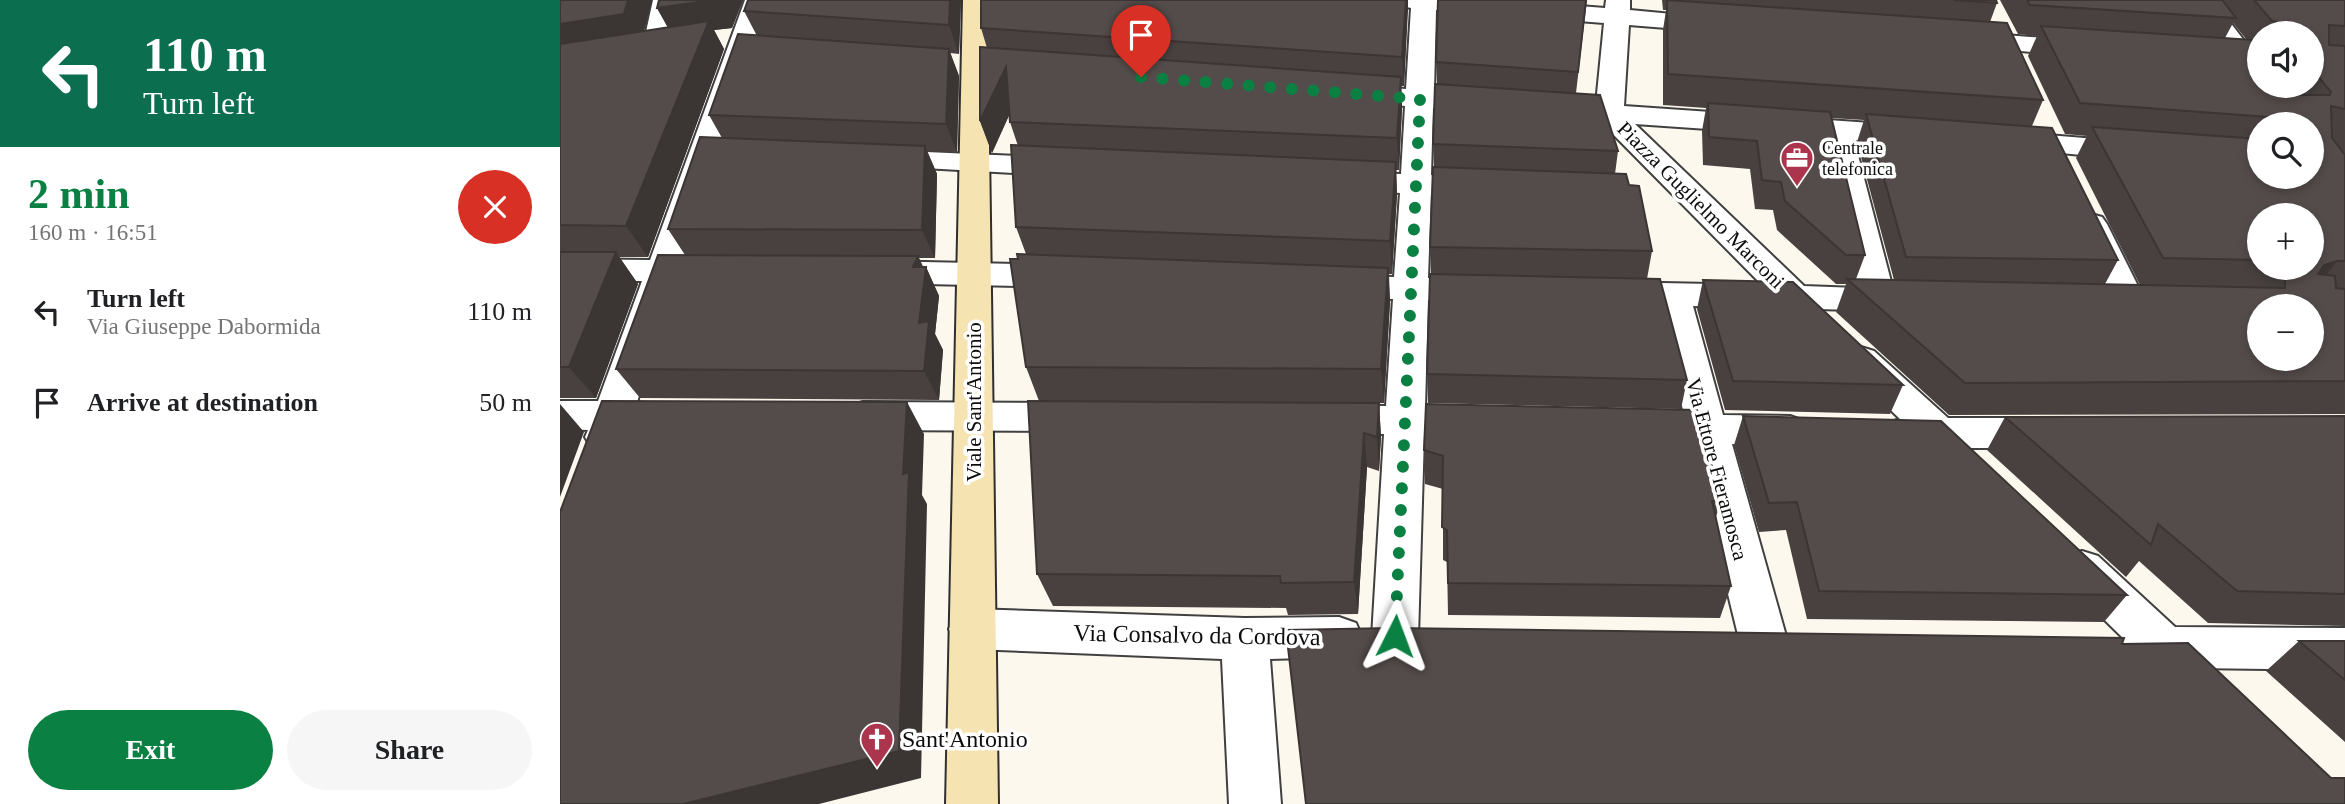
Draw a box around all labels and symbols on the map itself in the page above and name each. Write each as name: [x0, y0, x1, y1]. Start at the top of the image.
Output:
pin: [1111, 5, 1171, 77]
street label: Piazza Guglielmo Marconi: [1613, 117, 1790, 294]
place label: Centrale telefonica: [1822, 138, 1893, 179]
office icon: Centrale telefonica: [1778, 139, 1816, 188]
street label: Viale Sant'Antonio: [962, 322, 986, 482]
street label: Via Ettore Fieramosca: [1681, 375, 1753, 563]
position arrow: [1358, 599, 1432, 673]
street label: Via Consalvo da Cordova: [1073, 620, 1321, 650]
church icon: Sant'Antonio: [858, 720, 896, 769]
place label: Sant'Antonio: [902, 726, 1028, 752]

